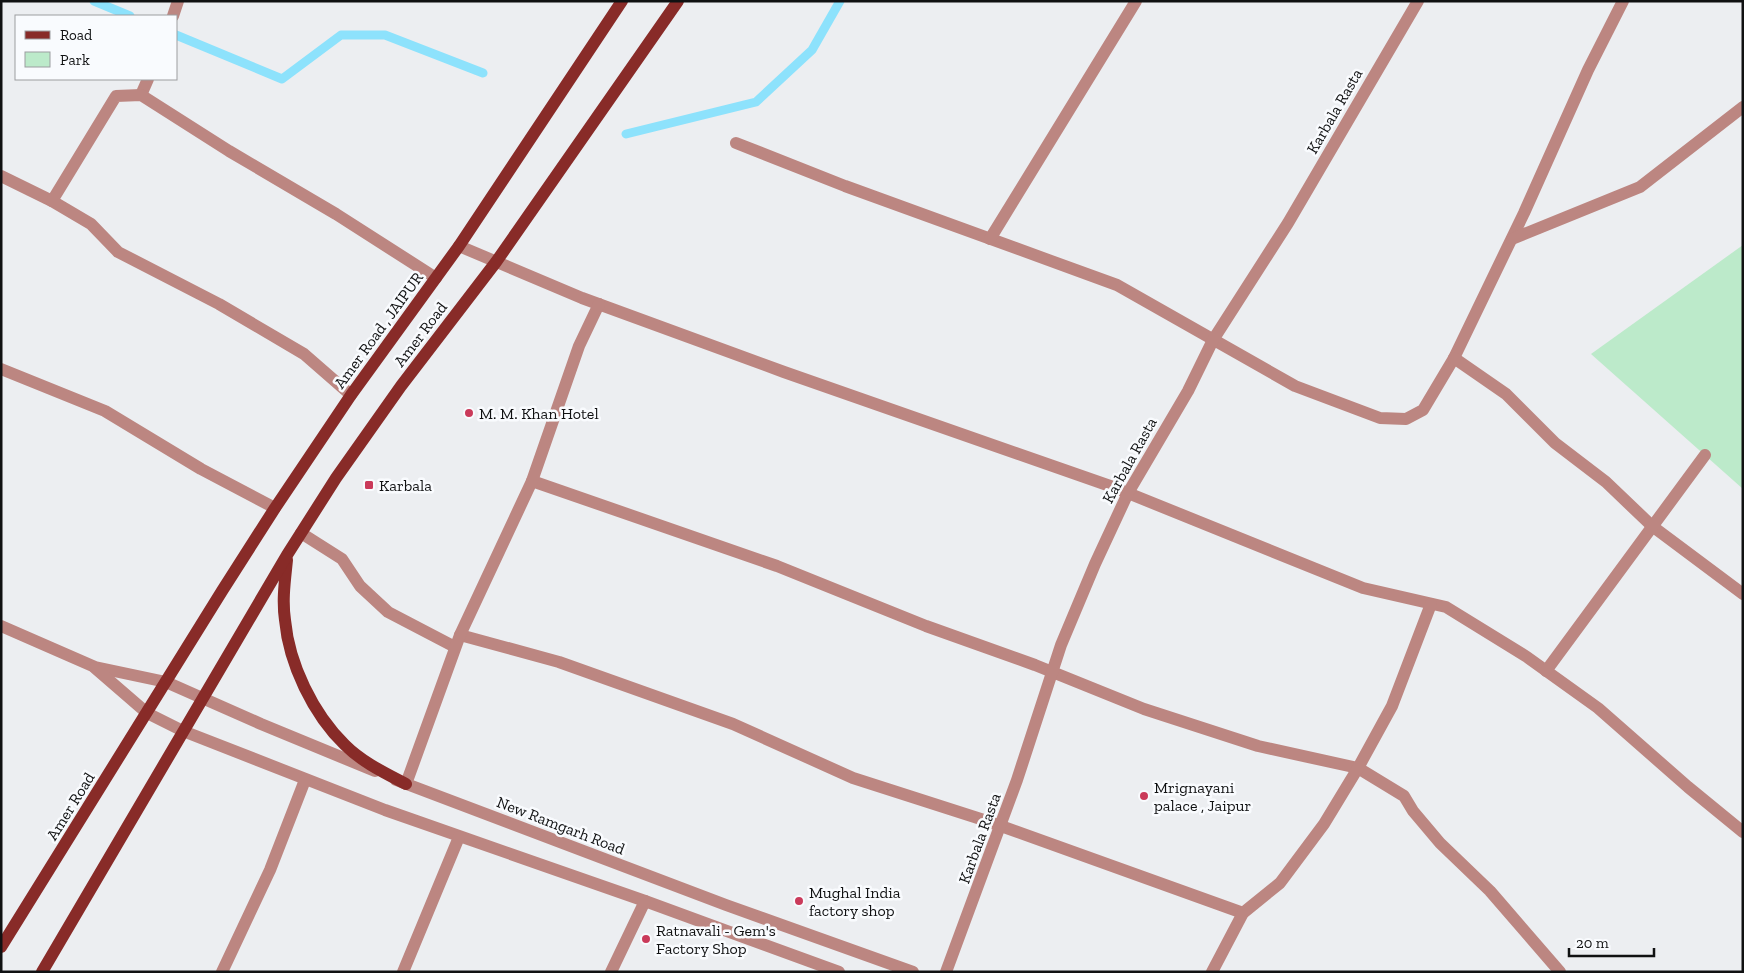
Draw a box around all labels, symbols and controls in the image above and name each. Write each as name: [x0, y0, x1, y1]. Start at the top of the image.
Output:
legend: [15, 15, 178, 80]
text: Road: [60, 26, 93, 44]
text: Park: [60, 51, 90, 69]
street label: Karbala Rasta: [1302, 65, 1367, 157]
street label: Amer Road , JAIPUR: [329, 268, 427, 392]
street label: Amer Road: [389, 298, 451, 370]
place label: M. M. Khan Hotel: [479, 404, 599, 423]
marker: M. M. Khan Hotel: [463, 407, 475, 419]
street label: Karbala Rasta: [1098, 414, 1161, 506]
place label: Karbala: [379, 476, 432, 495]
marker: Karbala: [363, 479, 375, 491]
street label: Amer Road: [42, 769, 99, 844]
place label: Mrignayani palace , Jaipur: [1154, 778, 1251, 815]
street label: Karbala Rasta: [954, 790, 1005, 886]
marker: Mrignayani palace , Jaipur: [1138, 790, 1150, 802]
street label: New Ramgarh Road: [494, 792, 628, 859]
place label: Mughal India factory shop: [809, 883, 901, 920]
marker: Mughal India factory shop: [793, 895, 805, 907]
place label: Ratnavali - Gem's Factory Shop: [656, 921, 776, 958]
scale bar: [1569, 926, 1654, 958]
marker: Ratnavali - Gem's Factory Shop: [640, 933, 652, 945]
text: 20 m: [1576, 934, 1609, 952]

